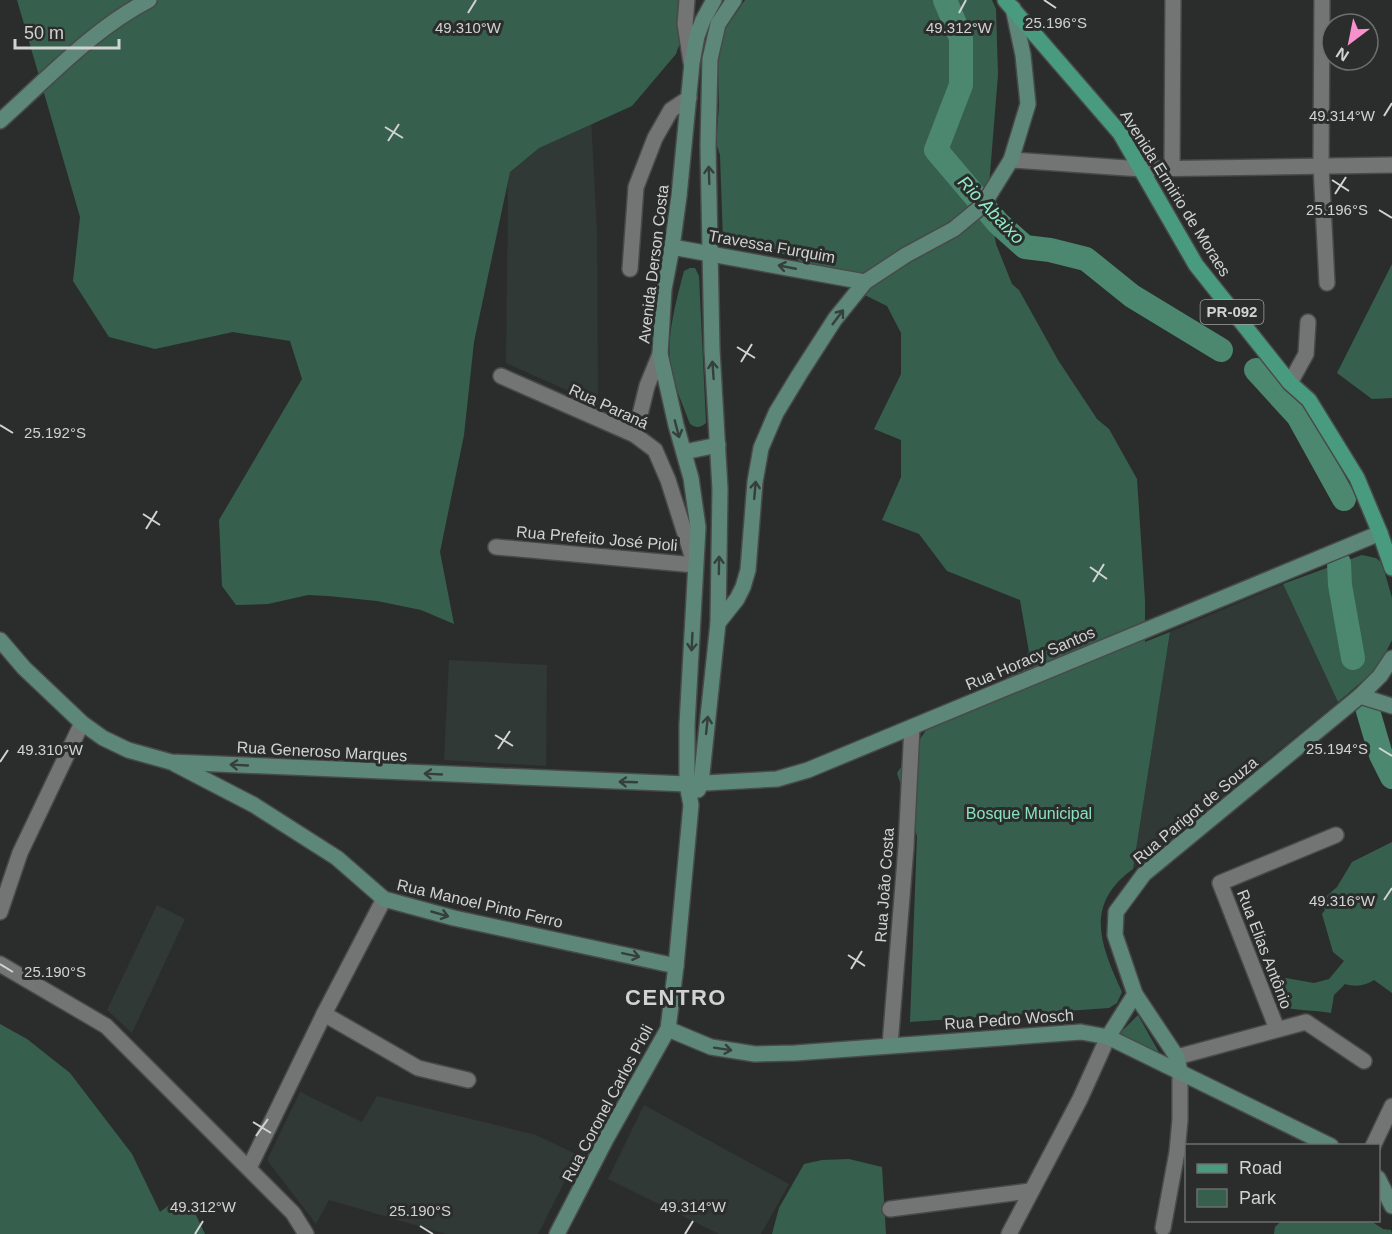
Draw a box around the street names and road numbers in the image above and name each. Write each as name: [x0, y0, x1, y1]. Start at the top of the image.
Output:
street label: Avenida Ermirio de Moraes: [1117, 107, 1234, 279]
street label: Avenida Derson Costa: [635, 184, 672, 344]
street label: Travessa Furquim: [707, 227, 837, 266]
road number: PR-092: [1200, 300, 1264, 324]
street label: Rua Paraná: [567, 381, 651, 432]
street label: Rua Prefeito José Pioli: [516, 523, 678, 554]
street label: Rua Horacy Santos: [963, 624, 1097, 693]
street label: Rua Generoso Marques: [236, 739, 408, 764]
street label: Rua Parigot de Souza: [1130, 753, 1261, 867]
street label: Rua João Costa: [872, 827, 897, 943]
street label: Rua Manoel Pinto Ferro: [395, 876, 565, 931]
street label: Rua Elias Antônio: [1234, 887, 1295, 1011]
street label: Rua Pedro Wosch: [944, 1007, 1074, 1032]
street label: Rua Coronel Carlos Pioli: [559, 1022, 656, 1185]

